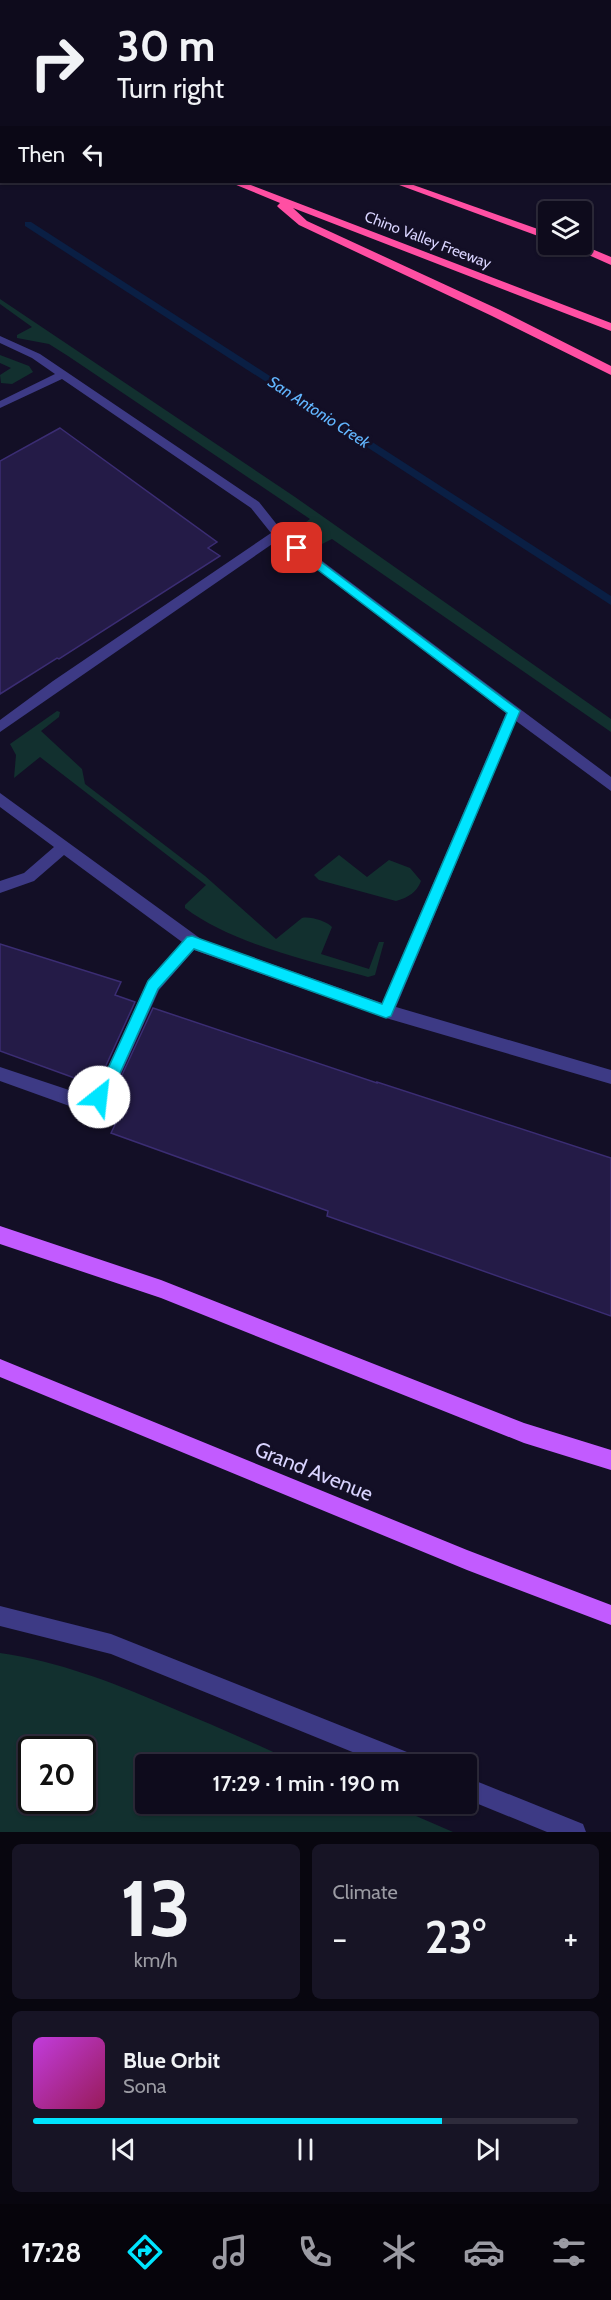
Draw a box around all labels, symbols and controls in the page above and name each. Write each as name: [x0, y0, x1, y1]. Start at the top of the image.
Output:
text: 30 m: [117, 20, 215, 72]
icon: right: [18, 24, 96, 102]
text: Turn right: [117, 72, 224, 105]
icon: left: [77, 138, 110, 171]
text: Then: [18, 141, 65, 168]
map controls: [538, 201, 592, 255]
button: layers: [538, 201, 592, 255]
street label: Chino Valley Freeway: [362, 208, 494, 273]
water label: San Antonio Creek: [265, 372, 374, 453]
pin: [271, 522, 322, 573]
icon: arrive: [280, 531, 313, 564]
position arrow: [67, 1065, 131, 1129]
street label: Grand Avenue: [251, 1436, 377, 1506]
speed limit sign: 20: [18, 1736, 96, 1814]
text: 17:29 · 1 min · 190 m: [213, 1770, 399, 1797]
text: 13: [120, 1861, 191, 1956]
text: Climate: [333, 1880, 398, 1904]
text: 23°: [425, 1910, 486, 1964]
text: −: [333, 1918, 347, 1958]
text: +: [563, 1918, 578, 1958]
text: km/h: [134, 1948, 178, 1972]
text: Blue Orbit: [123, 2047, 220, 2074]
text: Sona: [123, 2074, 166, 2098]
icon: previous: [107, 2133, 140, 2166]
icon: pause: [289, 2133, 322, 2166]
icon: next: [471, 2133, 504, 2166]
icon: directions: [124, 2231, 166, 2273]
icon: music: [209, 2231, 251, 2273]
icon: phone: [294, 2231, 336, 2273]
icon: climate: [378, 2231, 420, 2273]
icon: car: [463, 2231, 505, 2273]
icon: filters: [548, 2231, 590, 2273]
text: 17:28: [21, 2236, 82, 2269]

